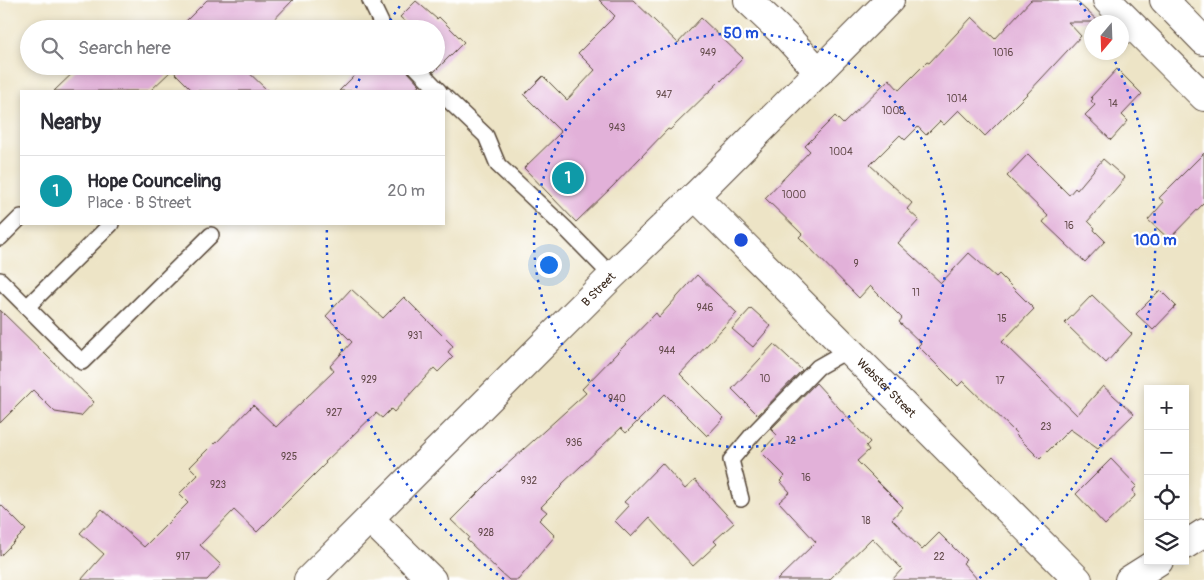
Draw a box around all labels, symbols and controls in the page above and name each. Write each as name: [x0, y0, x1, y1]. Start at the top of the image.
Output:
north arrow: [1084, 15, 1129, 60]
search box: [20, 20, 445, 75]
text: 50 m: [724, 24, 758, 43]
icon: search: [38, 34, 66, 62]
text: Search here: [78, 36, 171, 60]
house number: 949: [700, 47, 716, 59]
house number: 1016: [993, 47, 1013, 59]
house number: 947: [656, 89, 673, 101]
house number: 1014: [947, 93, 967, 105]
house number: 14: [1108, 98, 1118, 110]
house number: 1008: [882, 105, 904, 117]
text: Nearby: [40, 109, 101, 136]
house number: 943: [609, 122, 626, 134]
house number: 1004: [829, 146, 853, 158]
pin: 1: [552, 159, 584, 197]
text: Hope Counceling: [87, 169, 221, 193]
text: 1: [53, 181, 59, 201]
text: 20 m: [387, 181, 425, 201]
house number: 1000: [782, 189, 806, 201]
text: Place · B Street: [87, 193, 191, 213]
house number: 16: [1064, 220, 1074, 232]
centre of rings: [732, 231, 750, 249]
text: 100 m: [1134, 231, 1176, 250]
your location: [536, 252, 562, 278]
house number: 9: [853, 258, 859, 270]
street label: B Street: [579, 269, 619, 310]
house number: 11: [912, 287, 920, 299]
house number: 946: [697, 302, 714, 314]
house number: 15: [997, 313, 1007, 325]
house number: 931: [408, 330, 422, 342]
house number: 944: [659, 345, 676, 357]
street label: Webster Street: [853, 355, 919, 421]
house number: 10: [760, 373, 771, 385]
house number: 929: [361, 374, 377, 386]
house number: 17: [995, 375, 1005, 387]
map controls: [1144, 385, 1189, 565]
button: +: [1144, 385, 1189, 430]
house number: 940: [608, 393, 626, 405]
house number: 927: [326, 407, 343, 419]
house number: 23: [1041, 421, 1052, 433]
button: −: [1144, 430, 1189, 475]
house number: 12: [786, 435, 796, 447]
house number: 936: [566, 437, 582, 449]
house number: 925: [281, 451, 297, 463]
house number: 16: [801, 472, 811, 484]
house number: 932: [521, 475, 538, 487]
button: locate: [1144, 475, 1189, 520]
house number: 923: [210, 479, 226, 491]
house number: 18: [862, 515, 870, 527]
button: layers: [1144, 520, 1189, 565]
house number: 928: [478, 527, 494, 539]
house number: 917: [176, 551, 191, 563]
house number: 22: [933, 551, 945, 563]

